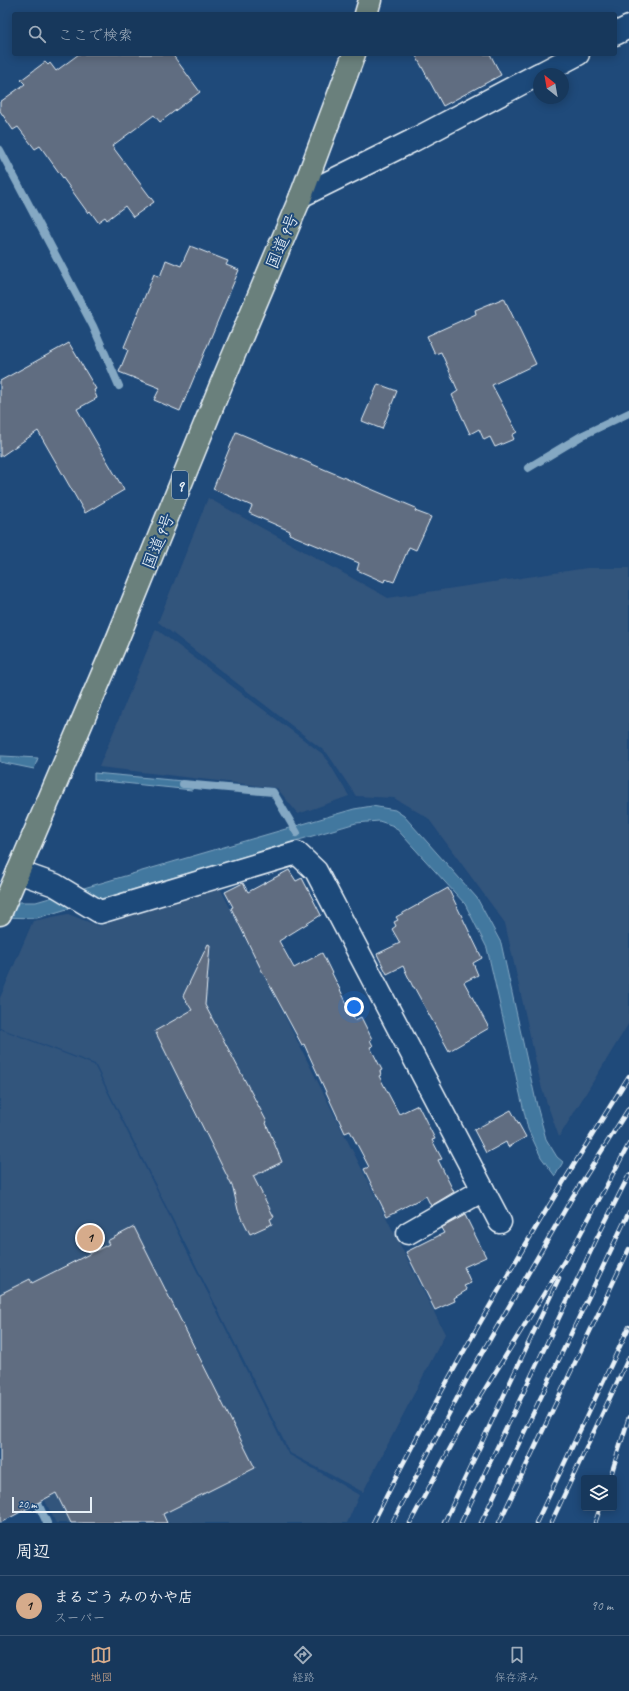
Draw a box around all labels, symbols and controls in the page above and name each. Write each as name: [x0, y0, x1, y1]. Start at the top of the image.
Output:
search box: [12, 12, 617, 56]
icon: search: [26, 23, 48, 45]
text: ここで検索: [58, 26, 133, 45]
north arrow: [533, 68, 569, 104]
street label: 国道9号: [261, 210, 304, 272]
road number: 9: [172, 471, 188, 499]
street label: 国道9号: [138, 510, 179, 572]
your location: [344, 997, 364, 1017]
pin: 1: [77, 1223, 103, 1253]
map controls: [581, 1475, 617, 1511]
button: layers: [581, 1475, 617, 1511]
scale bar: [12, 1495, 92, 1514]
text: 20 m: [18, 1497, 37, 1511]
text: 周辺: [16, 1541, 50, 1562]
text: まるごう みのかや店: [54, 1588, 193, 1607]
text: 1: [26, 1598, 32, 1614]
text: 90 m: [591, 1598, 613, 1614]
text: スーパー: [54, 1610, 105, 1626]
tab: 地図: [90, 1644, 112, 1684]
tab: 経路: [292, 1644, 314, 1684]
tab: 保存済み: [495, 1644, 539, 1684]

